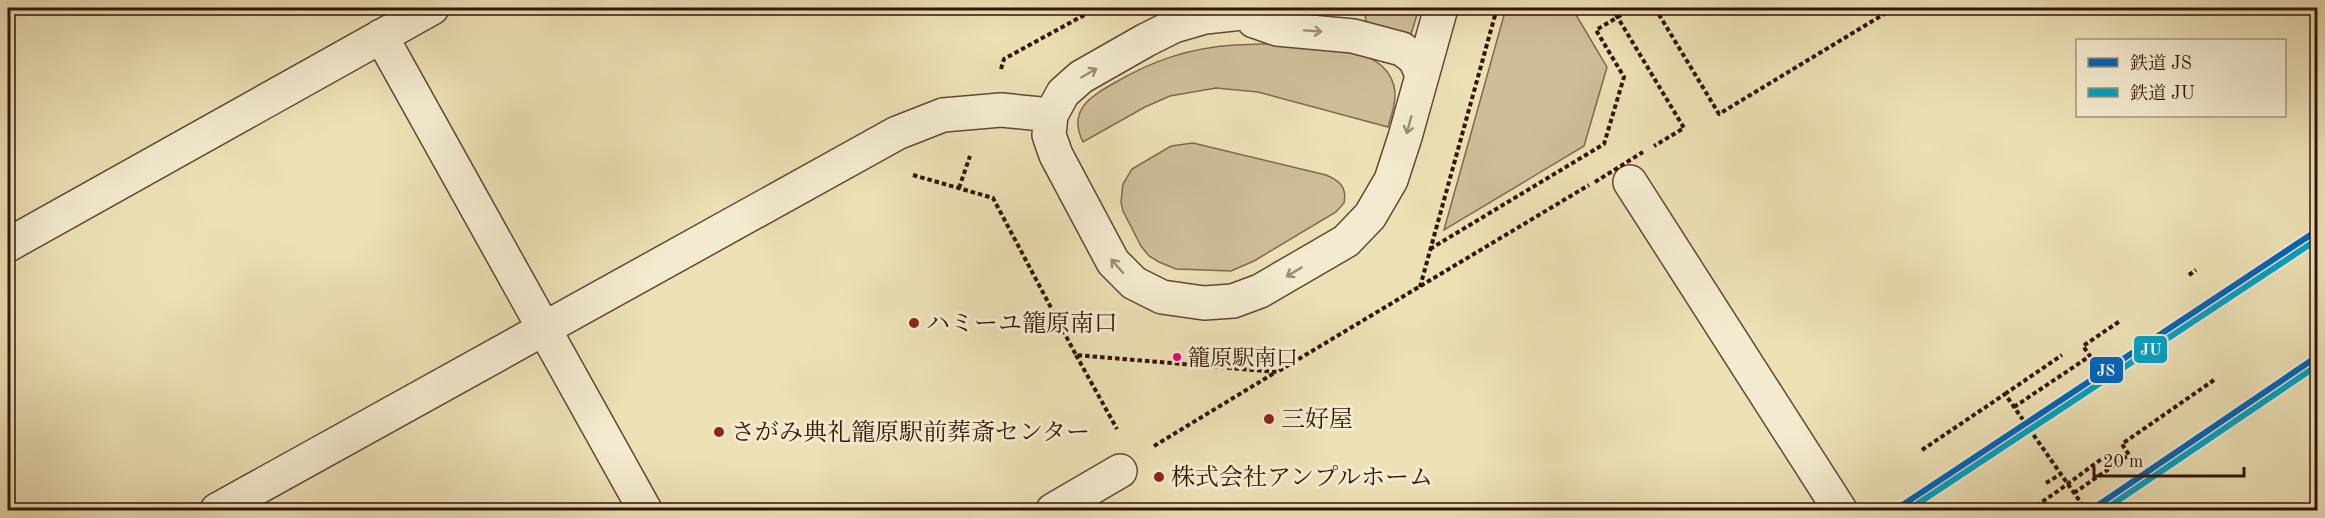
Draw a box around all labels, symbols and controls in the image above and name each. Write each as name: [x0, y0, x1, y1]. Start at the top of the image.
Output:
one-way arrow: [1302, 26, 1322, 37]
legend: [2076, 39, 2286, 117]
text: 鉄道 JS: [2130, 53, 2192, 73]
one-way arrow: [1080, 66, 1097, 78]
text: 鉄道 JU: [2130, 83, 2195, 103]
one-way arrow: [1403, 115, 1414, 134]
one-way arrow: [1110, 259, 1124, 274]
one-way arrow: [1286, 266, 1303, 278]
place label: ハミーユ籠原南口: [926, 310, 1118, 337]
marker: ハミーユ籠原南口: [907, 316, 921, 330]
line badge: JU: [2133, 335, 2168, 364]
text: JU: [2140, 343, 2162, 359]
place label: 籠原駅南口: [1188, 346, 1298, 370]
marker: 籠原駅南口: [1171, 351, 1183, 363]
line badge: JS: [2089, 356, 2124, 384]
text: JS: [2097, 364, 2115, 380]
place label: 三好屋: [1281, 406, 1353, 433]
marker: 三好屋: [1262, 412, 1276, 426]
place label: さがみ典礼籠原駅前葬斎センター: [731, 419, 1090, 446]
marker: さがみ典礼籠原駅前葬斎センター: [712, 425, 726, 439]
scale bar: [2094, 440, 2244, 478]
text: 20 m: [2103, 453, 2143, 471]
place label: 株式会社アンプルホーム: [1171, 464, 1433, 491]
marker: 株式会社アンプルホーム: [1152, 470, 1166, 484]

